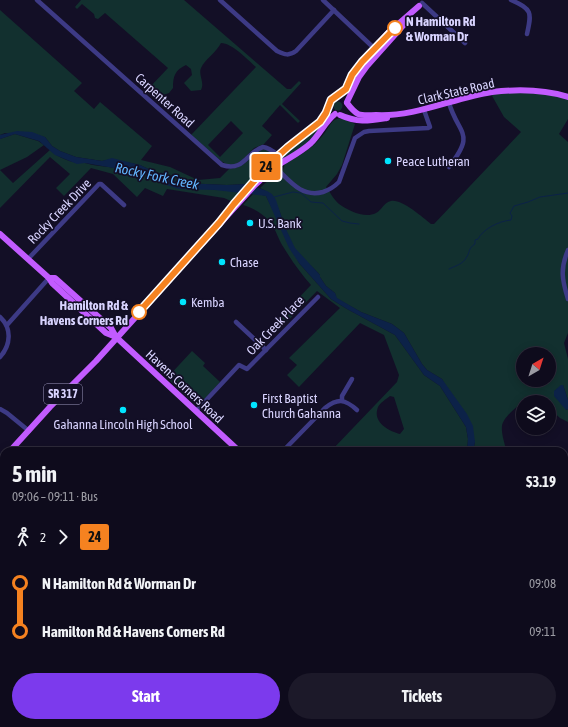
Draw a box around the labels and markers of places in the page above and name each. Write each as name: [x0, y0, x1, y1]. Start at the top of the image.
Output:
place label: N Hamilton Rd & Worman Dr: [406, 14, 475, 44]
marker: N Hamilton Rd & Worman Dr: [387, 20, 403, 36]
place label: Peace Lutheran: [396, 154, 470, 169]
marker: Peace Lutheran: [383, 156, 393, 166]
place label: U.S. Bank: [258, 216, 302, 231]
marker: U.S. Bank: [245, 218, 255, 228]
place label: Chase: [230, 255, 259, 270]
marker: Chase: [217, 257, 227, 267]
place label: Kemba: [191, 295, 225, 310]
marker: Kemba: [178, 297, 188, 307]
place label: Hamilton Rd & Havens Corners Rd: [40, 298, 128, 328]
marker: Hamilton Rd & Havens Corners Rd: [131, 304, 147, 320]
place label: First Baptist Church Gahanna: [262, 391, 341, 421]
marker: First Baptist Church Gahanna: [249, 400, 259, 410]
marker: Gahanna Lincoln High School: [118, 405, 128, 415]
place label: Gahanna Lincoln High School: [54, 417, 193, 432]

